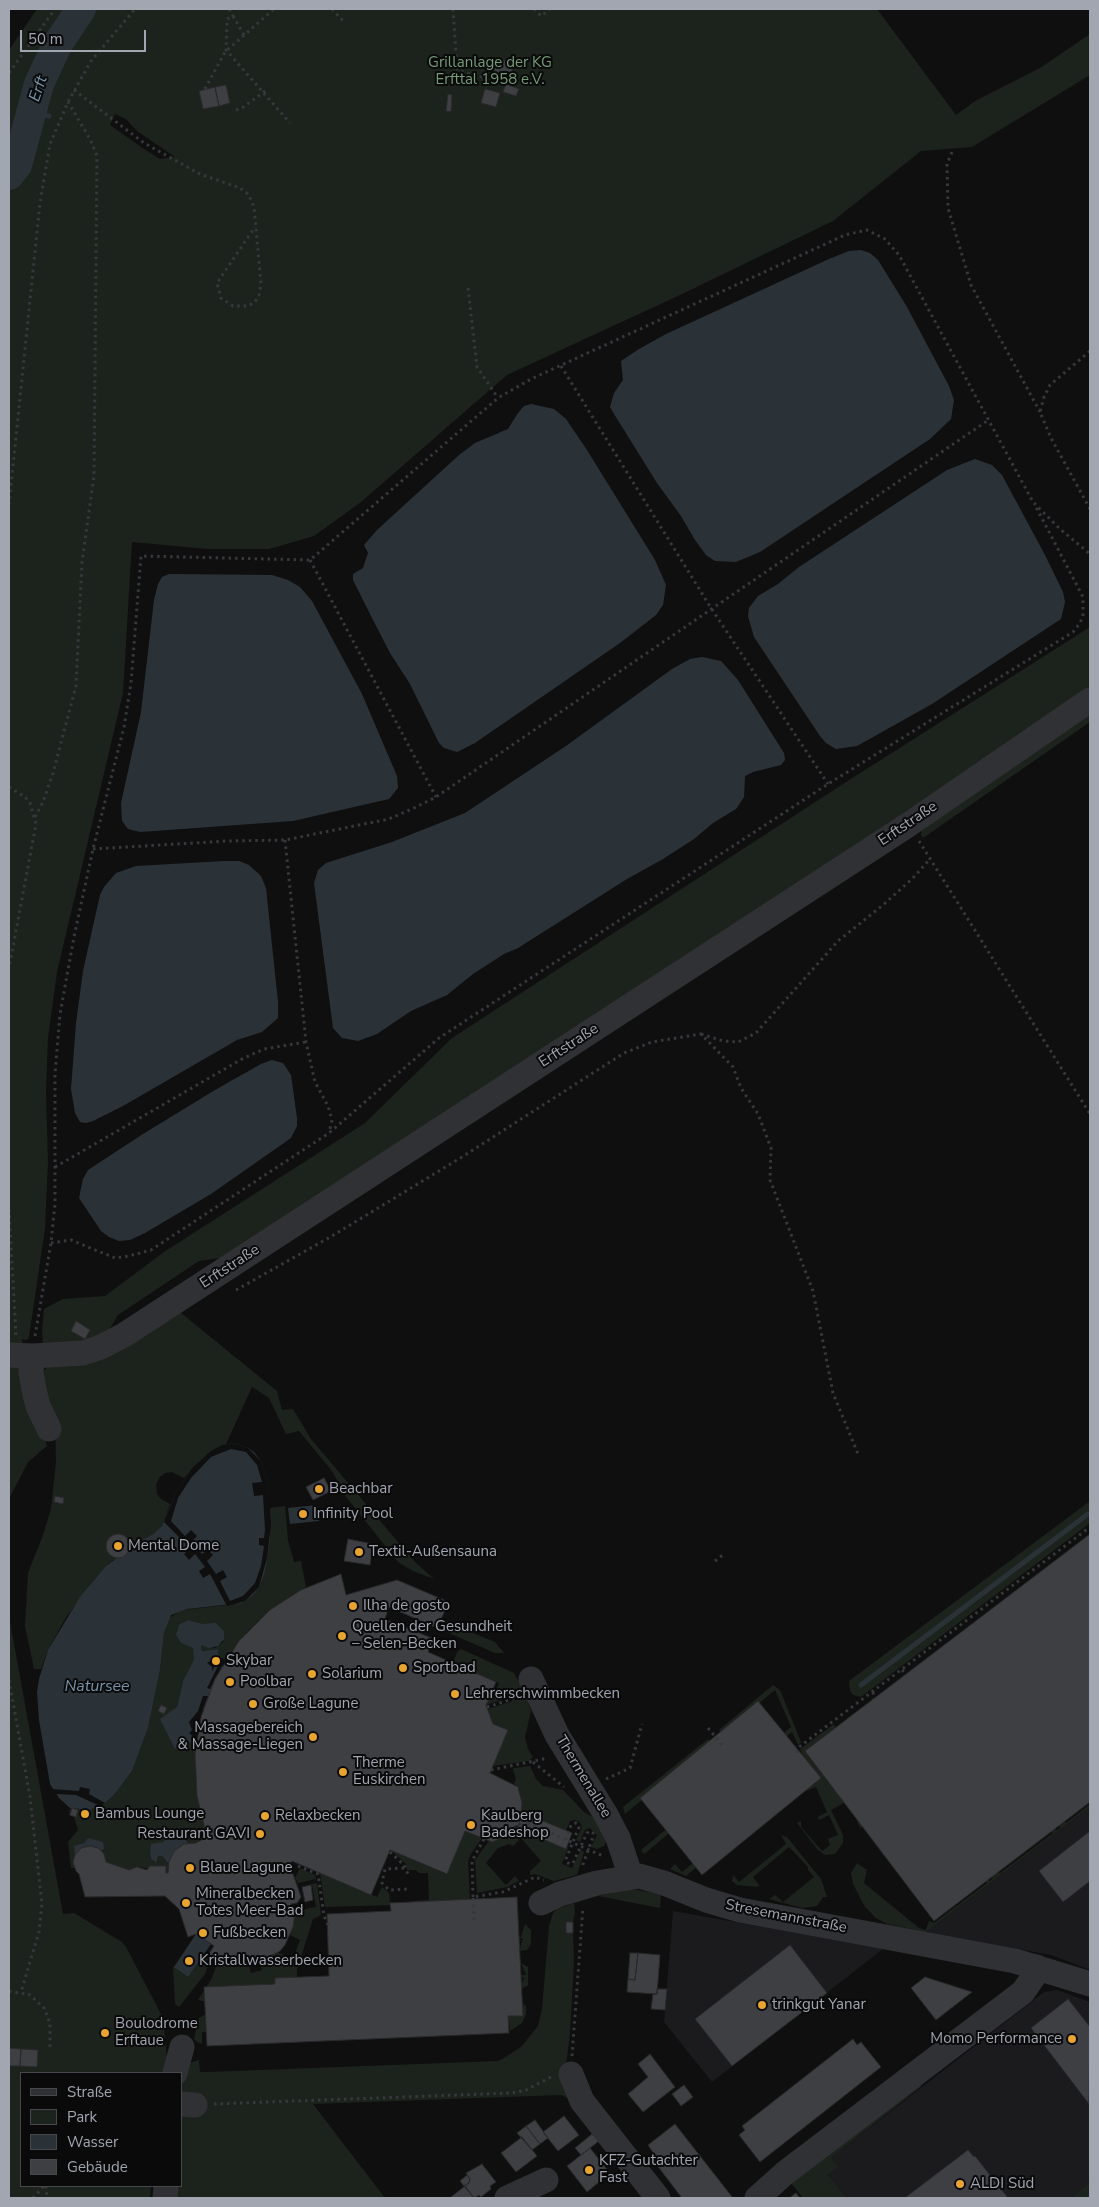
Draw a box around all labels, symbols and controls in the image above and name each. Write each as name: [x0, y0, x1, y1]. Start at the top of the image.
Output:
scale bar: [22, 20, 149, 52]
text: 50 m: [28, 29, 63, 49]
park label: Grillanlage der KG Erfttal 1958 e.V.: [428, 54, 552, 89]
water label: Erft: [26, 74, 52, 104]
street label: Erftstraße: [875, 798, 941, 850]
street label: Erftstraße: [536, 1020, 602, 1072]
street label: Erftstraße: [197, 1241, 263, 1293]
place label: Beachbar: [329, 1480, 393, 1498]
marker: Beachbar: [313, 1483, 325, 1495]
place label: Infinity Pool: [313, 1505, 393, 1523]
marker: Infinity Pool: [297, 1508, 309, 1520]
place label: Mental Dome: [128, 1537, 219, 1555]
marker: Mental Dome: [112, 1540, 124, 1552]
place label: Textil-Außensauna: [369, 1543, 497, 1561]
marker: Textil-Außensauna: [353, 1546, 365, 1558]
place label: Ilha de gosto: [363, 1597, 450, 1615]
marker: Ilha de gosto: [347, 1600, 359, 1612]
place label: Quellen der Gesundheit – Selen-Becken: [352, 1618, 512, 1653]
marker: Quellen der Gesundheit – Selen-Becken: [336, 1630, 348, 1642]
place label: Skybar: [226, 1652, 272, 1670]
marker: Skybar: [210, 1655, 222, 1667]
place label: Sportbad: [413, 1659, 476, 1677]
marker: Sportbad: [397, 1662, 409, 1674]
place label: Solarium: [322, 1665, 382, 1683]
marker: Solarium: [306, 1668, 318, 1680]
place label: Poolbar: [240, 1673, 292, 1691]
marker: Poolbar: [224, 1676, 236, 1688]
water label: Natursee: [64, 1677, 130, 1697]
place label: Lehrerschwimmbecken: [465, 1685, 620, 1703]
marker: Lehrerschwimmbecken: [449, 1688, 461, 1700]
place label: Große Lagune: [263, 1695, 358, 1713]
marker: Große Lagune: [247, 1698, 259, 1710]
place label: Massagebereich & Massage-Liegen: [177, 1719, 303, 1754]
marker: Massagebereich & Massage-Liegen: [307, 1731, 319, 1743]
street label: Thermenallee: [551, 1733, 615, 1821]
place label: Therme Euskirchen: [353, 1754, 426, 1789]
marker: Therme Euskirchen: [337, 1766, 349, 1778]
place label: Bambus Lounge: [95, 1805, 204, 1823]
place label: Relaxbecken: [275, 1807, 361, 1825]
place label: Kaulberg Badeshop: [481, 1807, 549, 1842]
marker: Bambus Lounge: [79, 1808, 91, 1820]
marker: Relaxbecken: [259, 1810, 271, 1822]
marker: Kaulberg Badeshop: [465, 1819, 477, 1831]
place label: Restaurant GAVI: [137, 1825, 250, 1843]
marker: Restaurant GAVI: [254, 1828, 266, 1840]
place label: Blaue Lagune: [200, 1859, 293, 1877]
marker: Blaue Lagune: [184, 1862, 196, 1874]
place label: Mineralbecken Totes Meer-Bad: [196, 1885, 303, 1920]
street label: Stresemannstraße: [724, 1896, 848, 1938]
marker: Mineralbecken Totes Meer-Bad: [180, 1897, 192, 1909]
place label: Fußbecken: [213, 1924, 286, 1942]
marker: Fußbecken: [197, 1927, 209, 1939]
place label: Kristallwasserbecken: [199, 1952, 342, 1970]
marker: Kristallwasserbecken: [183, 1955, 195, 1967]
place label: trinkgut Yanar: [772, 1996, 866, 2014]
marker: trinkgut Yanar: [756, 1999, 768, 2011]
place label: Boulodrome Erftaue: [115, 2015, 198, 2050]
marker: Boulodrome Erftaue: [99, 2027, 111, 2039]
place label: Momo Performance: [930, 2030, 1062, 2048]
marker: Momo Performance: [1066, 2033, 1078, 2045]
legend: [20, 2072, 182, 2187]
text: Straße: [67, 2082, 112, 2102]
text: Park: [67, 2107, 97, 2127]
text: Wasser: [67, 2132, 118, 2152]
place label: KFZ-Gutachter Fast: [599, 2152, 698, 2187]
text: Gebäude: [67, 2157, 128, 2177]
marker: KFZ-Gutachter Fast: [583, 2164, 595, 2176]
place label: ALDI Süd: [970, 2175, 1034, 2193]
marker: ALDI Süd: [954, 2178, 966, 2190]

